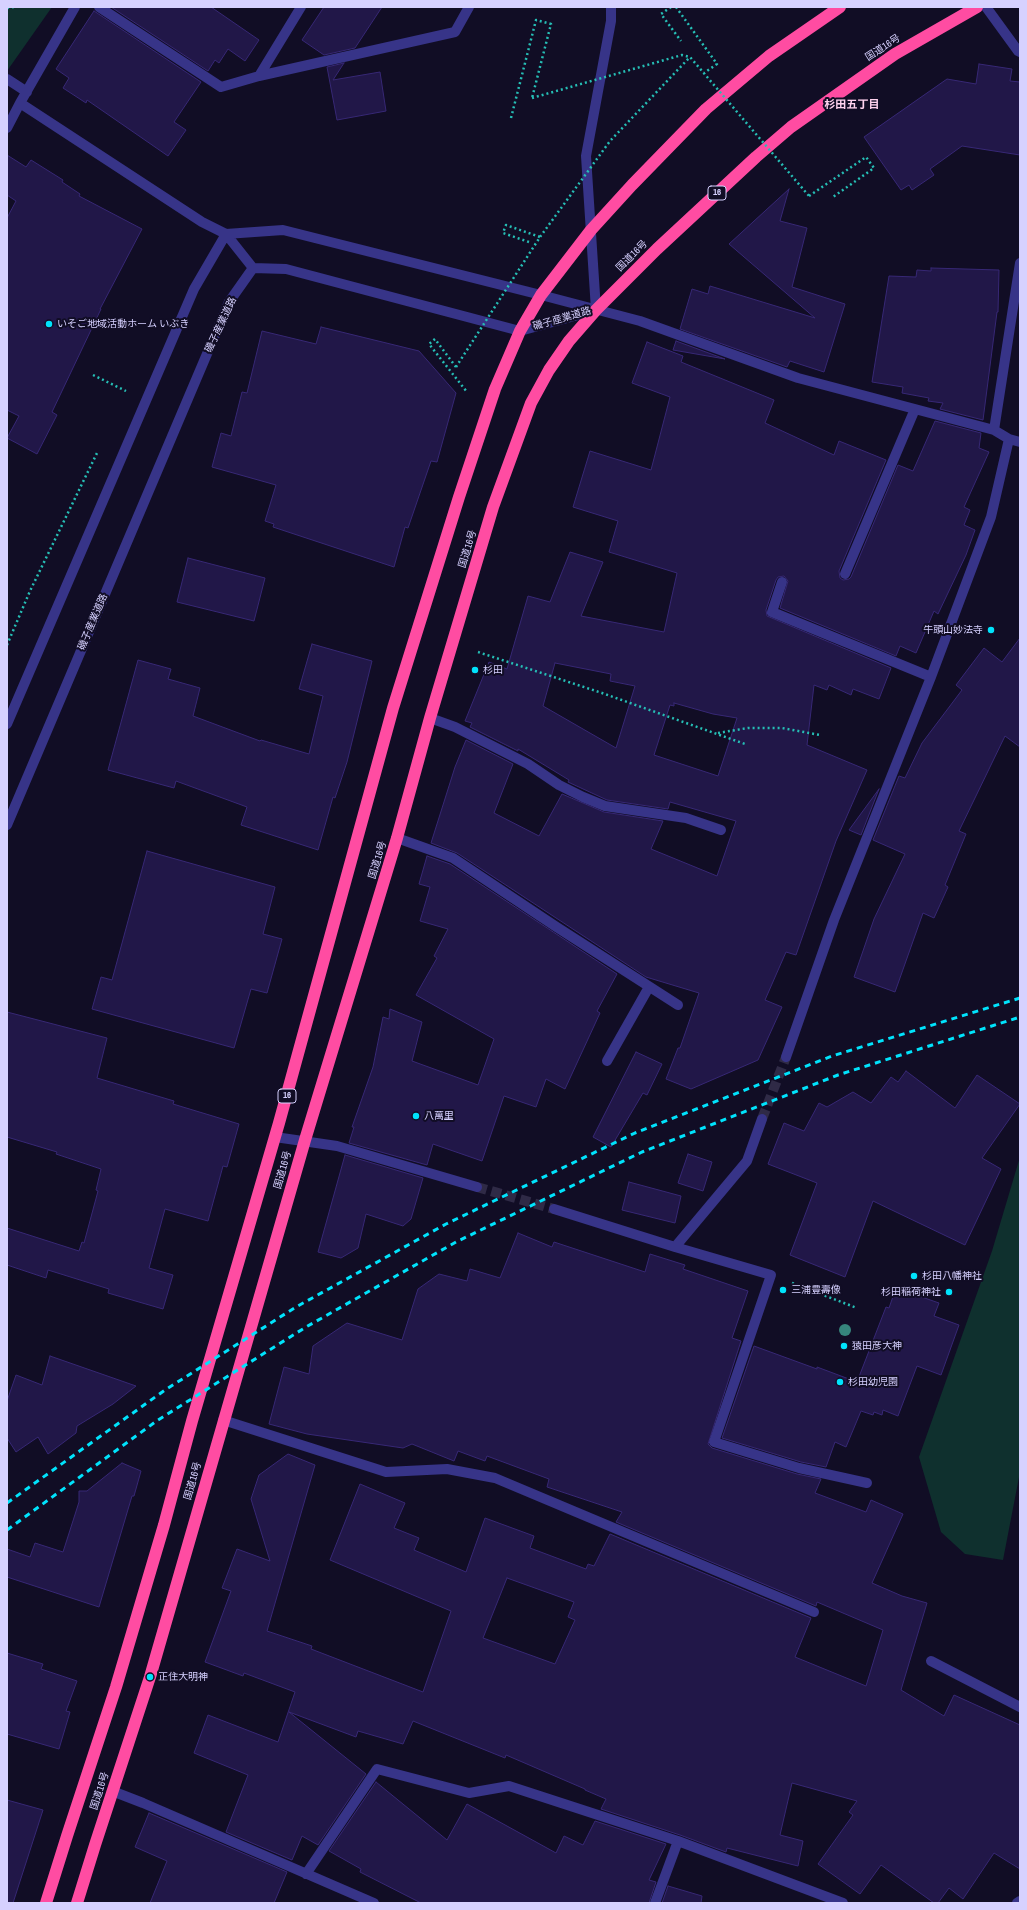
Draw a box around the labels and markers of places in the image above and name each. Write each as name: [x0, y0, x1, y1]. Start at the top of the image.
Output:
place label: いそご地域活動ホーム いぶき: [57, 318, 189, 330]
marker: いそご地域活動ホーム いぶき: [44, 319, 54, 329]
place label: 牛頭山妙法寺: [923, 624, 983, 636]
marker: 牛頭山妙法寺: [986, 625, 996, 635]
place label: 杉田: [483, 664, 503, 676]
marker: 杉田: [470, 665, 480, 675]
place label: 八萬里: [424, 1110, 454, 1122]
marker: 八萬里: [411, 1111, 421, 1121]
place label: 杉田八幡神社: [922, 1270, 982, 1282]
marker: 杉田八幡神社: [909, 1271, 919, 1281]
place label: 三浦豊壽像: [791, 1284, 841, 1296]
marker: 三浦豊壽像: [778, 1285, 788, 1295]
place label: 杉田稲荷神社: [881, 1286, 941, 1298]
marker: 杉田稲荷神社: [944, 1287, 954, 1297]
place label: 猿田彦大神: [852, 1340, 902, 1352]
marker: 猿田彦大神: [839, 1341, 849, 1351]
place label: 杉田幼児園: [848, 1376, 898, 1388]
marker: 杉田幼児園: [835, 1377, 845, 1387]
place label: 正住大明神: [158, 1671, 208, 1683]
marker: 正住大明神: [145, 1672, 155, 1682]

